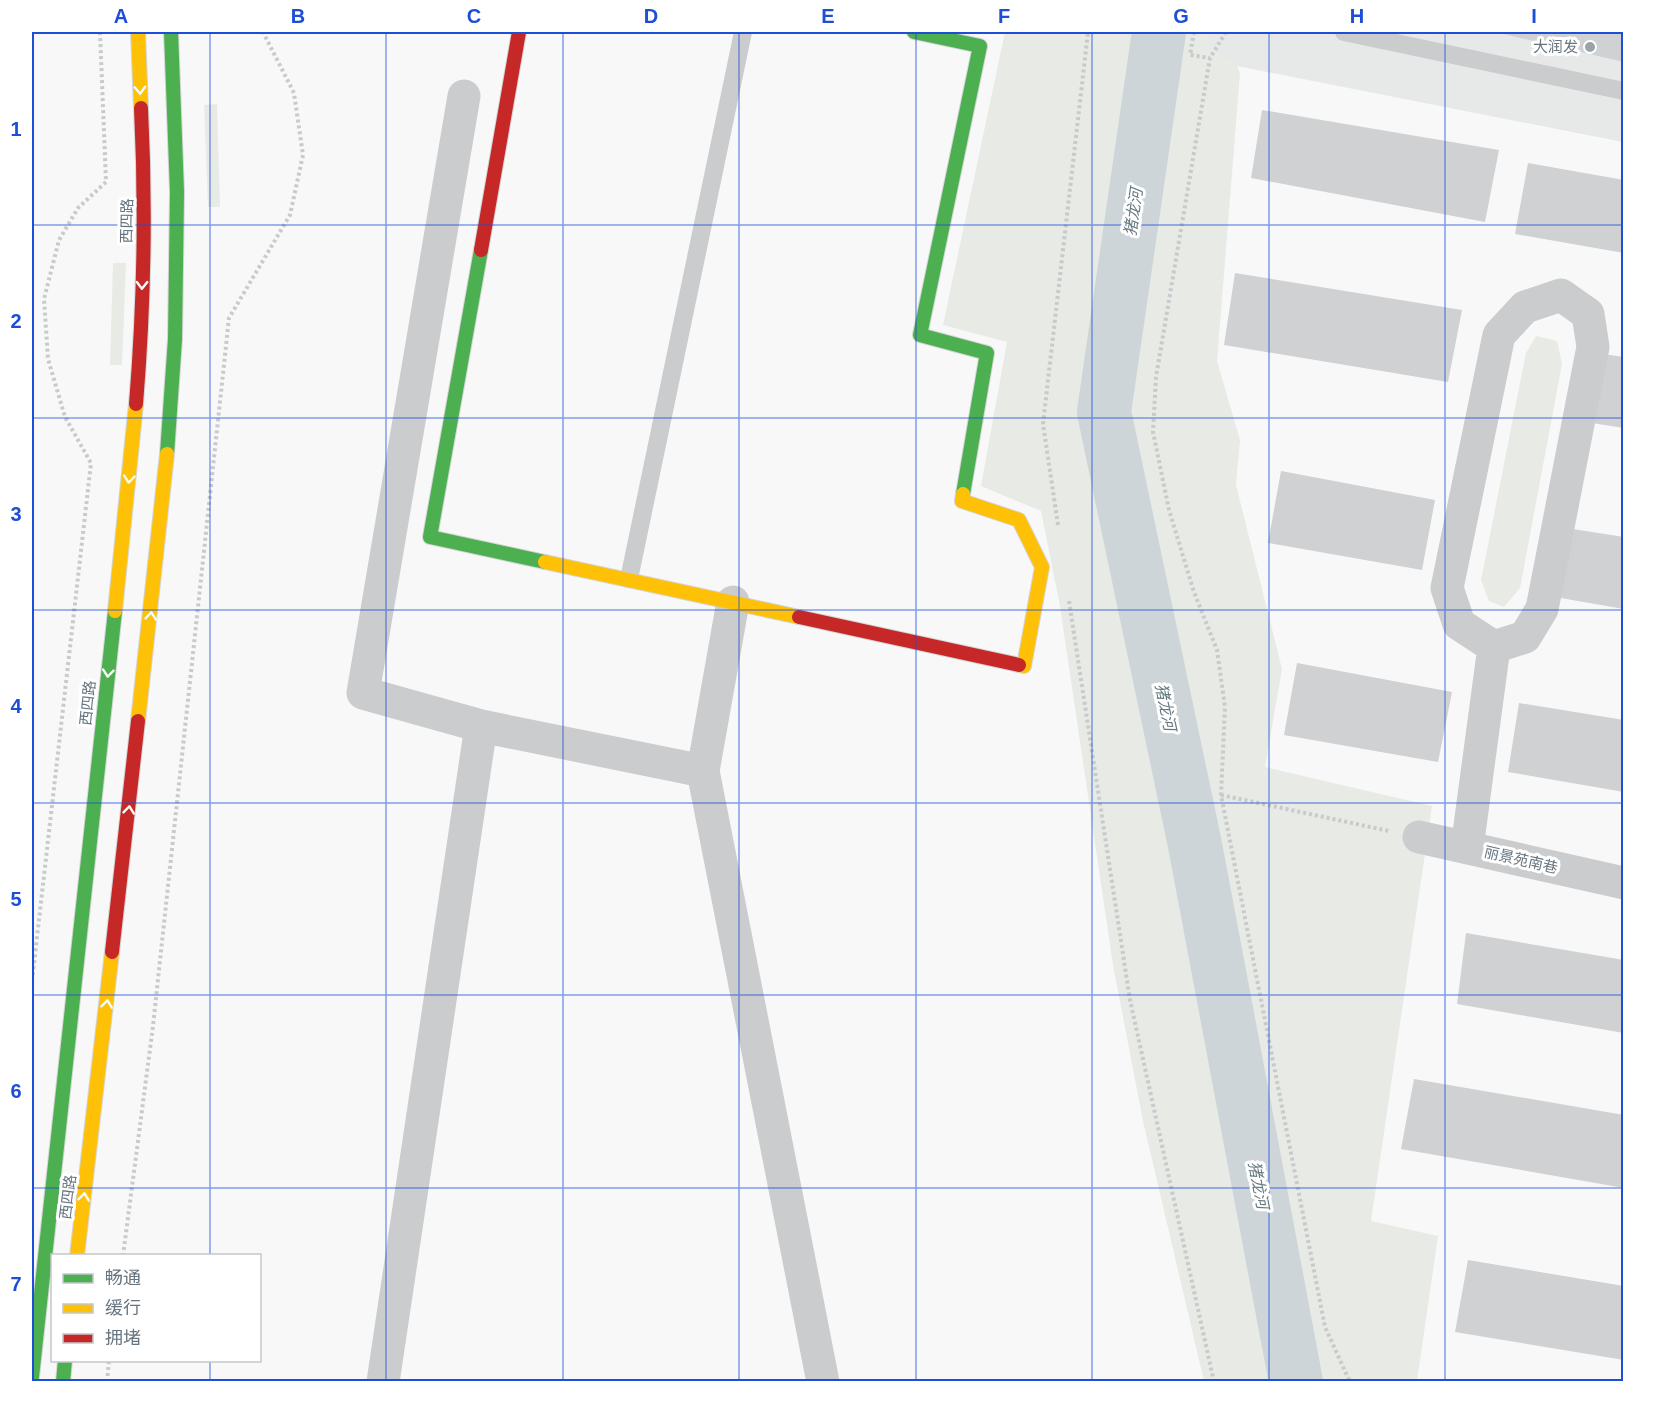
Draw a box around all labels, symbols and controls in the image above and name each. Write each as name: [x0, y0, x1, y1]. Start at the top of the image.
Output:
text: A: [114, 5, 128, 27]
text: B: [291, 5, 305, 27]
text: C: [467, 5, 481, 27]
text: D: [644, 5, 658, 27]
text: E: [821, 5, 835, 27]
text: F: [998, 5, 1010, 27]
text: G: [1173, 5, 1189, 27]
text: H: [1350, 5, 1364, 27]
text: I: [1531, 5, 1537, 27]
place label: 大润发: [1533, 38, 1578, 55]
marker: 大润发: [1583, 40, 1597, 54]
one-way arrow: [134, 85, 147, 94]
text: 1: [10, 118, 22, 140]
water label: 猪龙河: [1122, 184, 1146, 237]
street label: 西四路: [118, 198, 135, 244]
one-way arrow: [136, 280, 148, 289]
text: 2: [10, 310, 22, 332]
one-way arrow: [123, 475, 136, 484]
text: 3: [10, 503, 22, 525]
one-way arrow: [144, 612, 157, 621]
one-way arrow: [102, 669, 115, 678]
street label: 西四路: [77, 680, 98, 726]
water label: 猪龙河: [1152, 682, 1179, 735]
text: 4: [10, 695, 22, 717]
one-way arrow: [122, 805, 135, 815]
street label: 丽景苑南巷: [1483, 843, 1560, 876]
text: 5: [10, 888, 22, 910]
one-way arrow: [100, 999, 113, 1008]
text: 6: [10, 1080, 22, 1102]
water label: 猪龙河: [1246, 1160, 1272, 1213]
street label: 西四路: [56, 1174, 79, 1220]
one-way arrow: [77, 1193, 90, 1202]
legend: [51, 1254, 261, 1362]
text: 畅通: [105, 1268, 141, 1288]
text: 7: [10, 1273, 22, 1295]
text: 缓行: [105, 1298, 141, 1318]
text: 拥堵: [105, 1328, 141, 1348]

